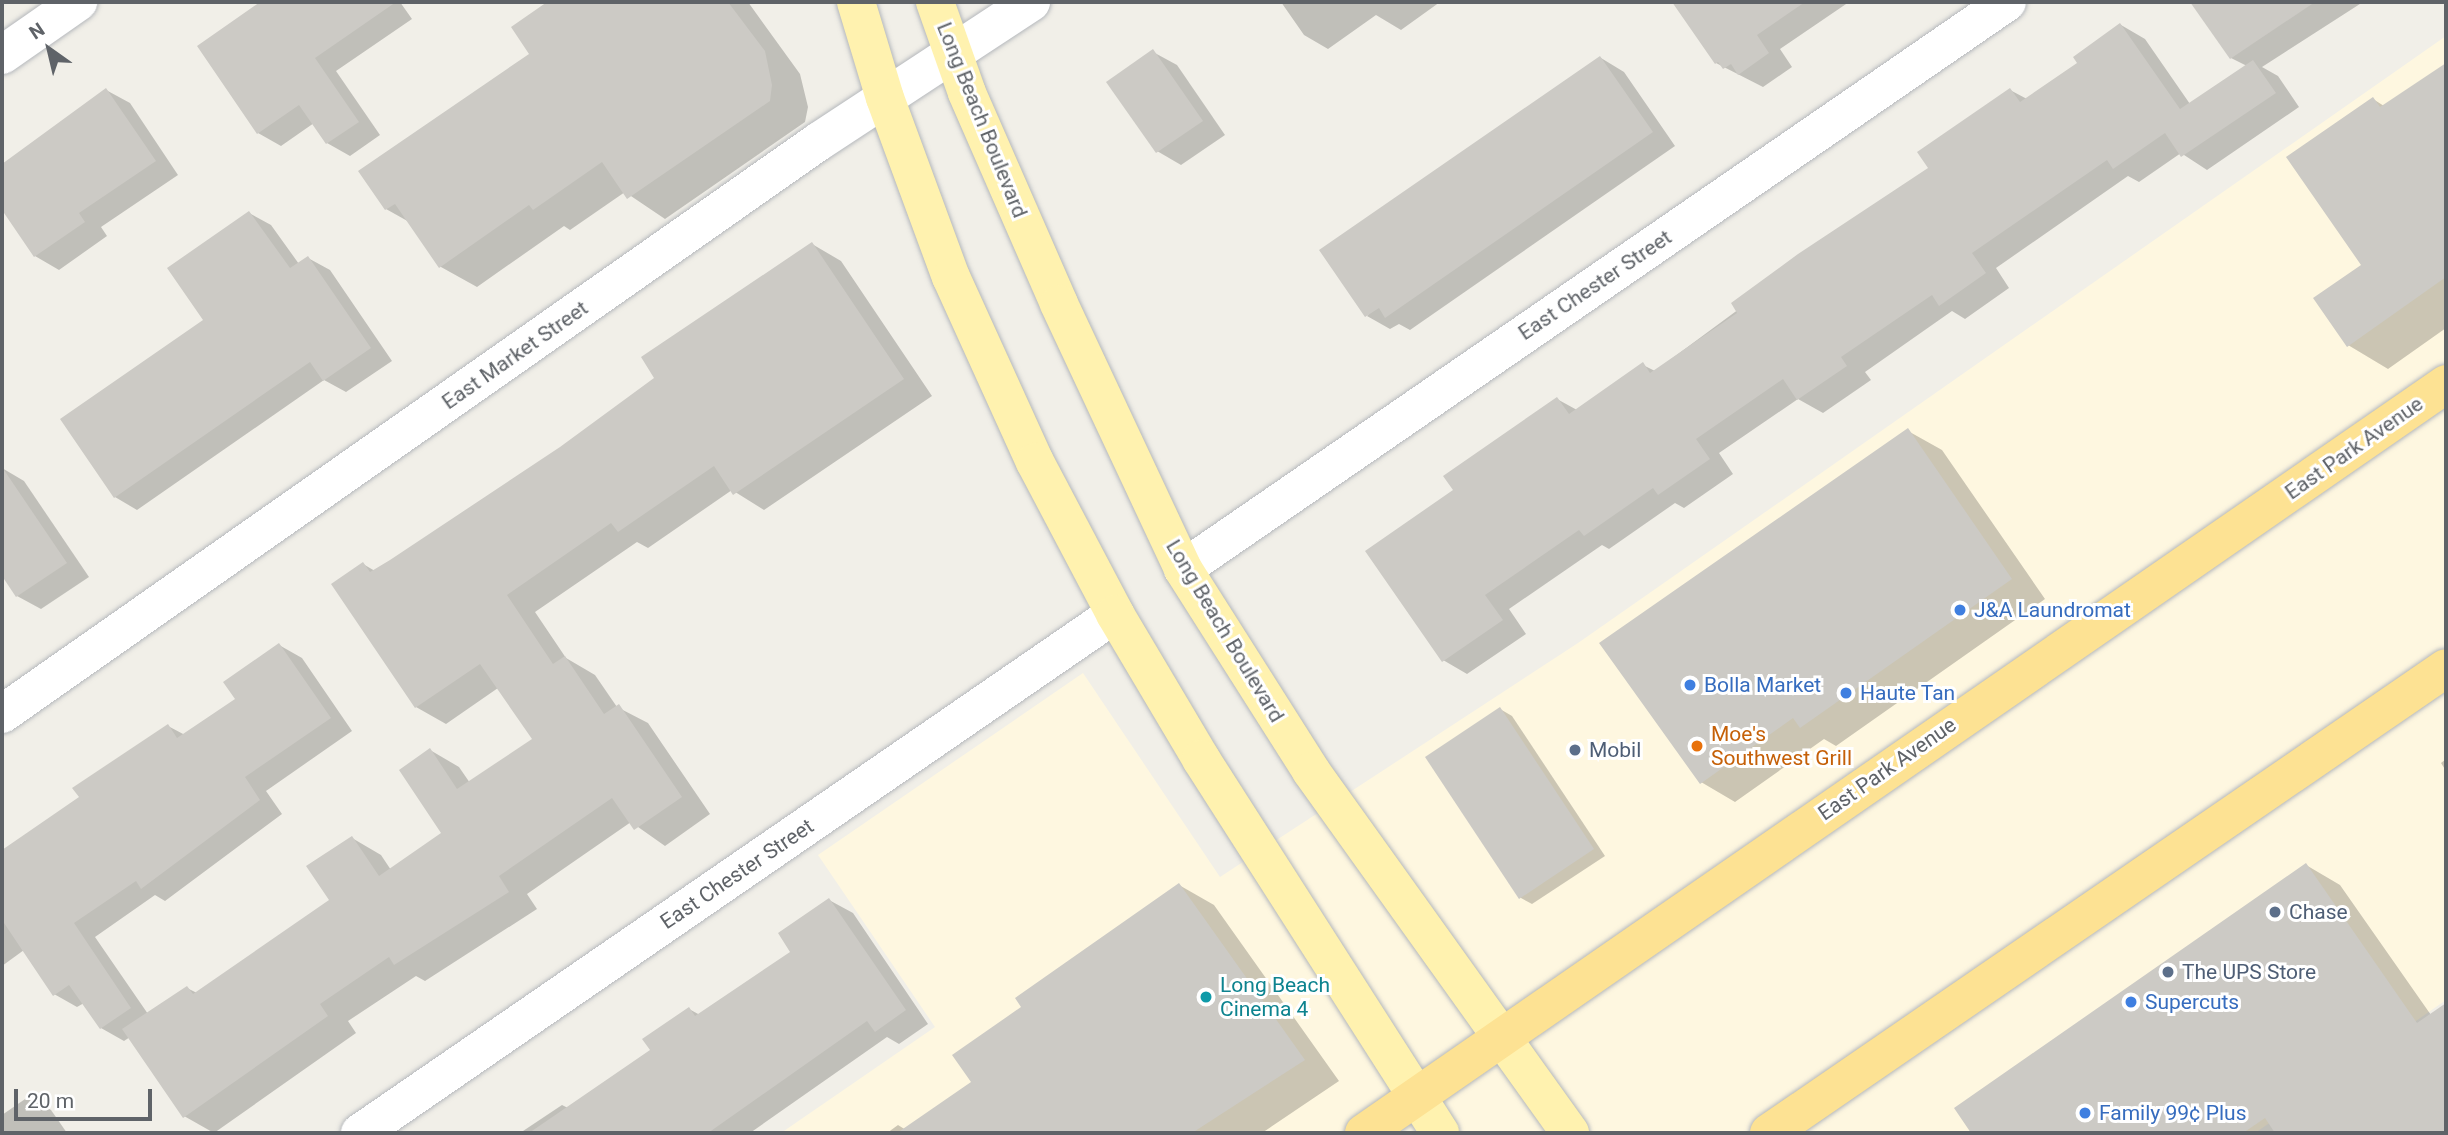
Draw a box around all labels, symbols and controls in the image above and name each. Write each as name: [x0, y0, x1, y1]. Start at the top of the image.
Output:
north arrow: [14, 14, 84, 84]
text: N: [25, 18, 49, 44]
street label: Long Beach Boulevard: [931, 19, 1033, 221]
street label: East Chester Street: [1514, 224, 1676, 346]
street label: East Market Street: [437, 295, 593, 415]
street label: East Park Avenue: [2280, 391, 2428, 505]
street label: Long Beach Boulevard: [1161, 535, 1289, 727]
place label: J&A Laundromat: [1974, 597, 2131, 623]
marker: J&A Laundromat: [1952, 602, 1968, 618]
place label: Bolla Market: [1704, 672, 1821, 698]
marker: Bolla Market: [1682, 677, 1698, 693]
place label: Haute Tan: [1860, 680, 1956, 706]
marker: Haute Tan: [1838, 685, 1854, 701]
street label: East Park Avenue: [1813, 712, 1961, 826]
place label: Moe's Southwest Grill: [1711, 721, 1852, 771]
place label: Mobil: [1589, 737, 1641, 763]
marker: Moe's Southwest Grill: [1689, 738, 1705, 754]
marker: Mobil: [1567, 742, 1583, 758]
street label: East Chester Street: [656, 813, 818, 935]
place label: Chase: [2289, 899, 2348, 925]
marker: Chase: [2267, 904, 2283, 920]
place label: The UPS Store: [2182, 959, 2316, 985]
marker: The UPS Store: [2160, 964, 2176, 980]
place label: Long Beach Cinema 4: [1220, 972, 1330, 1022]
marker: Long Beach Cinema 4: [1198, 989, 1214, 1005]
place label: Supercuts: [2145, 989, 2239, 1015]
marker: Supercuts: [2123, 994, 2139, 1010]
scale bar: [18, 1076, 156, 1120]
text: 20 m: [27, 1089, 74, 1113]
place label: Family 99¢ Plus: [2099, 1100, 2247, 1126]
marker: Family 99¢ Plus: [2077, 1105, 2093, 1121]

